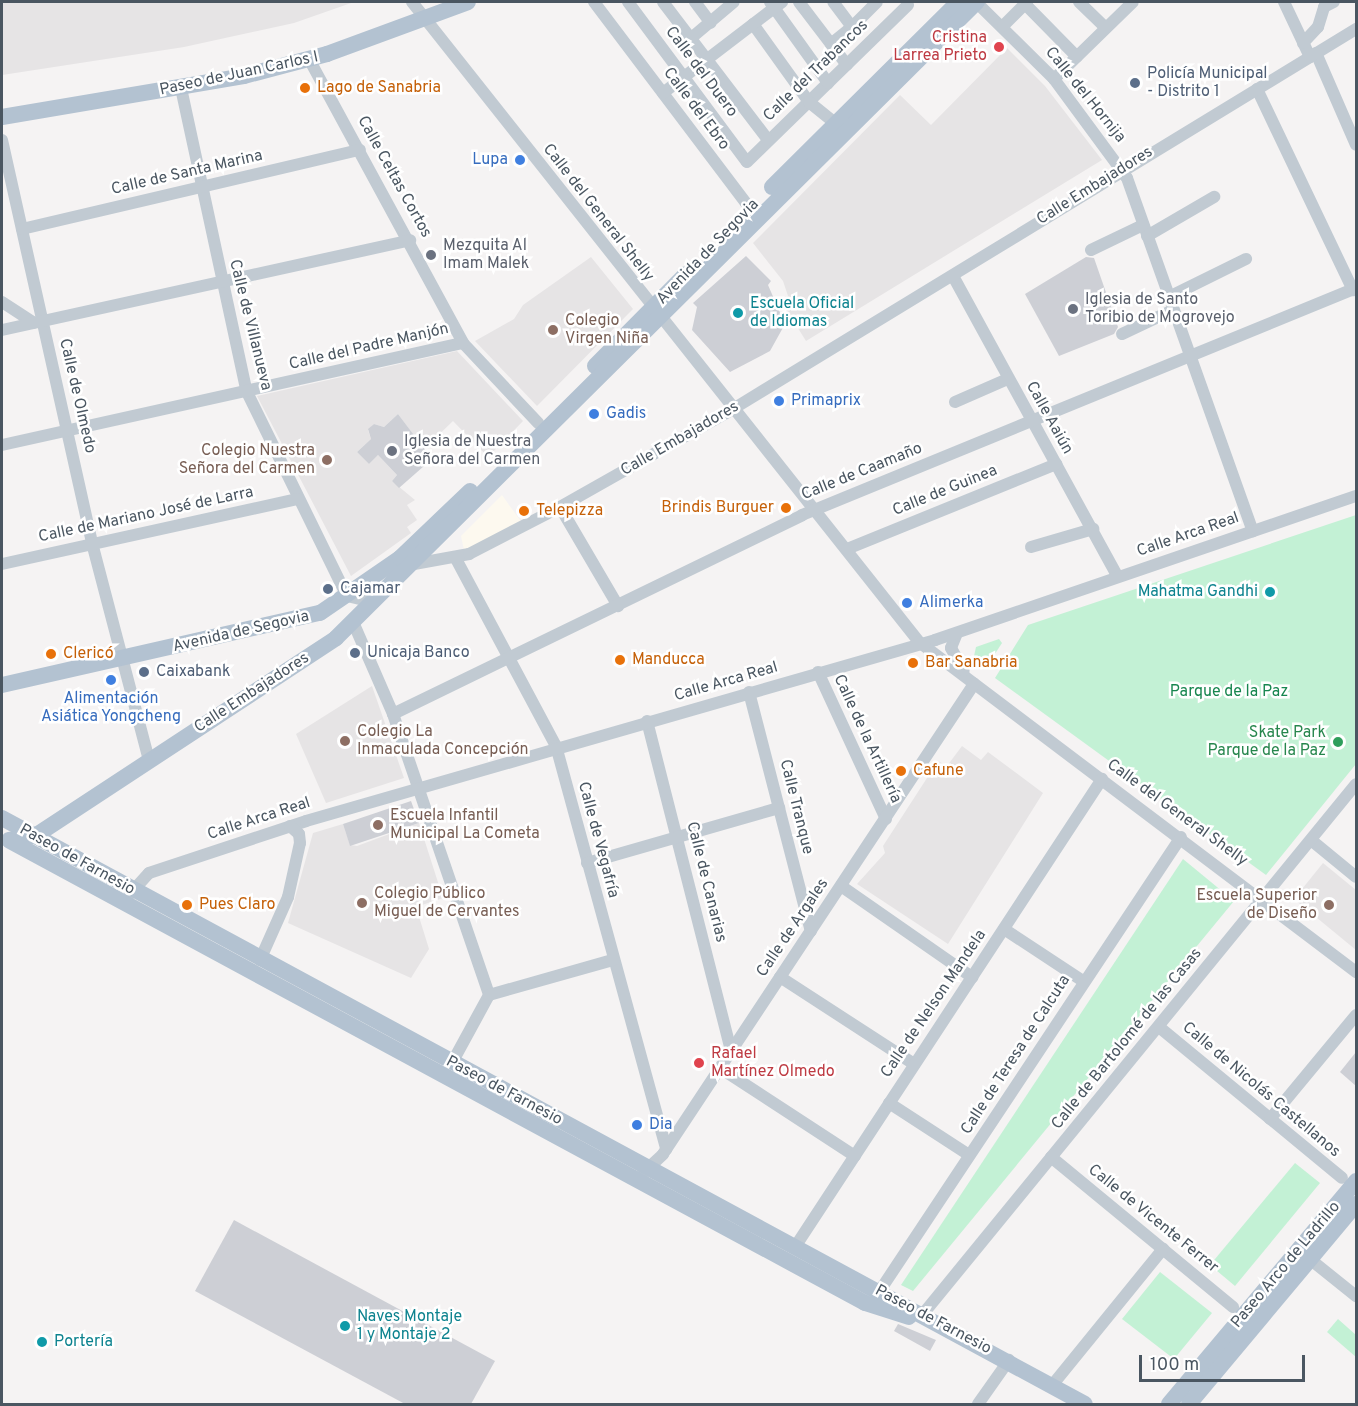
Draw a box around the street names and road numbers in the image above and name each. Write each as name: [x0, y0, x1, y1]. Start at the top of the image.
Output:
street label: Calle del Trabancos: [759, 16, 873, 126]
street label: Calle del Duero: [661, 23, 741, 121]
street label: Calle del Hornija: [1041, 43, 1129, 147]
street label: Paseo de Juan Carlos I: [158, 48, 320, 100]
street label: Calle del Ebro: [659, 64, 733, 154]
street label: Calle Celtas Cortos: [353, 113, 435, 241]
street label: Calle del General Shelly: [538, 140, 658, 286]
street label: Calle Embajadores: [1034, 143, 1156, 229]
street label: Calle de Santa Marina: [110, 146, 264, 200]
street label: Avenida de Segovia: [653, 195, 763, 309]
street label: Calle de Villanueva: [224, 257, 276, 393]
street label: Calle del Padre Manjón: [287, 319, 451, 375]
street label: Calle de Olmedo: [54, 337, 100, 455]
street label: Calle Aaiún: [1021, 378, 1077, 458]
street label: Calle Embajadores: [618, 397, 742, 481]
street label: Calle de Caamaño: [799, 439, 925, 505]
street label: Calle de Guinea: [890, 461, 1000, 521]
street label: Calle de Mariano José de Larra: [37, 483, 255, 547]
street label: Calle Arca Real: [1134, 508, 1242, 562]
street label: Avenida de Segovia: [171, 607, 311, 657]
street label: Calle Embajadores: [191, 649, 313, 737]
street label: Calle Arca Real: [672, 658, 780, 706]
street label: Calle de la Artillería: [829, 671, 905, 807]
street label: Calle del General Shelly: [1103, 755, 1251, 871]
street label: Calle Tranque: [775, 757, 817, 857]
street label: Calle de Vegafría: [573, 779, 623, 901]
street label: Calle Arca Real: [205, 793, 313, 845]
street label: Paseo de Farnesio: [16, 820, 138, 900]
street label: Calle de Canarias: [682, 820, 730, 944]
street label: Calle de Argales: [753, 875, 833, 981]
street label: Calle de Nelson Mandela: [877, 926, 991, 1082]
street label: Calle de Bartolomé de las Casas: [1048, 944, 1206, 1134]
street label: Calle de Teresa de Calcuta: [957, 971, 1075, 1139]
street label: Calle de Nicolás Castellanos: [1178, 1018, 1344, 1162]
street label: Paseo de Farnesio: [442, 1052, 566, 1130]
street label: Calle de Vicente Ferrer: [1084, 1160, 1222, 1278]
street label: Paseo Arco de Ladrillo: [1227, 1198, 1345, 1332]
street label: Paseo de Farnesio: [871, 1281, 995, 1359]

